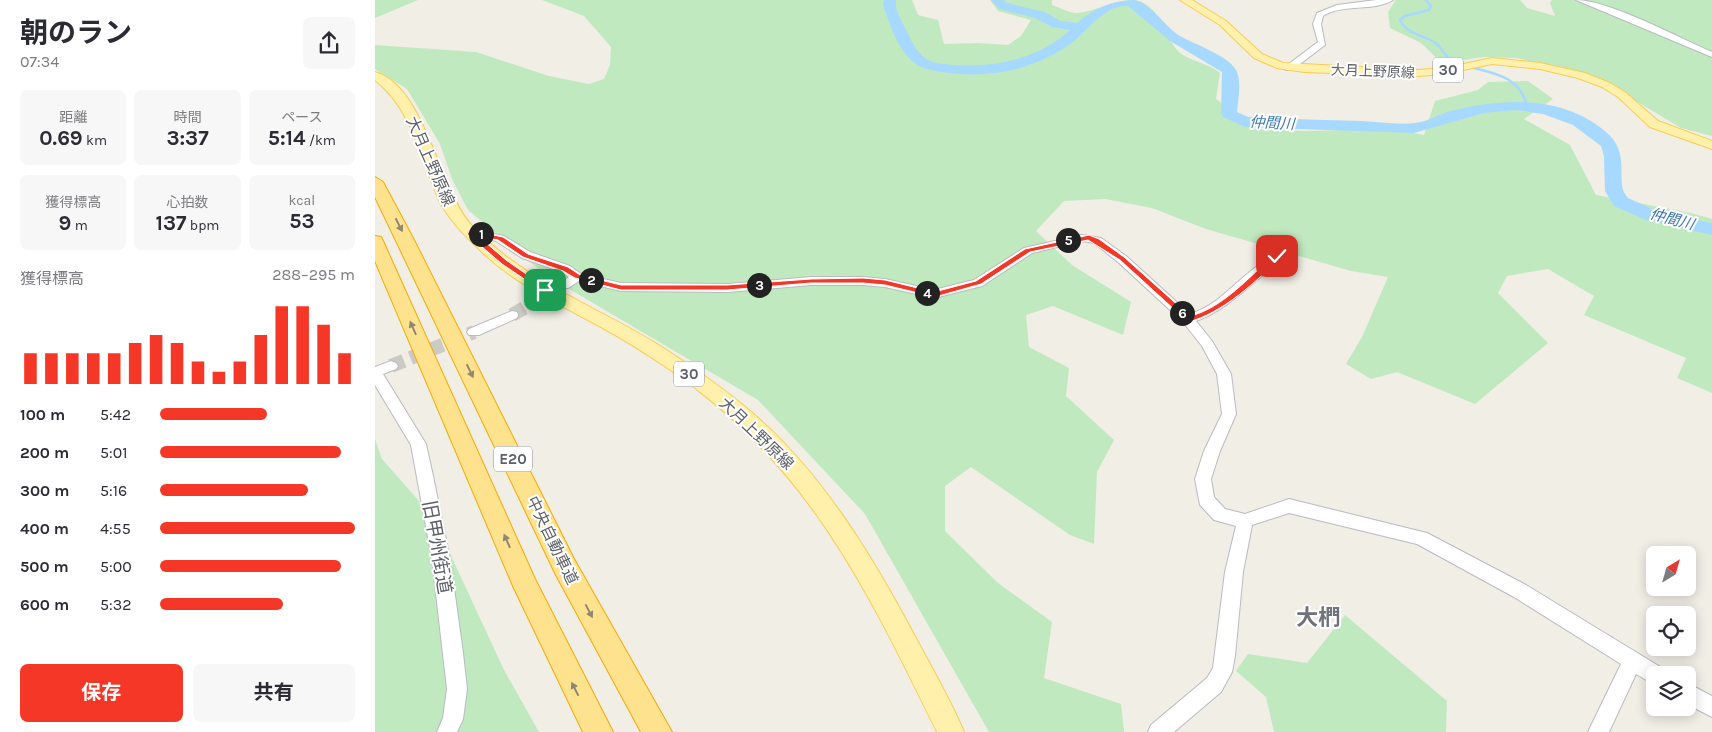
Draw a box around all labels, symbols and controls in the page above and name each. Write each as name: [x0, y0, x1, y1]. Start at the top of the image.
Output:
text: 朝のラン: [20, 16, 132, 49]
button: share: [303, 17, 355, 69]
text: 07:34: [20, 52, 59, 71]
road number: 30: [1433, 58, 1463, 82]
street label: 大月上野原線: [1331, 62, 1415, 81]
text: 距離: [59, 109, 87, 126]
text: 時間: [173, 109, 201, 126]
text: ペース: [281, 109, 322, 126]
street label: 大月上野原線: [402, 113, 459, 209]
water label: 仲間川: [1249, 113, 1297, 133]
text: 0.69: [39, 126, 83, 150]
text: 3:37: [166, 126, 209, 150]
text: 5:14: [268, 126, 306, 150]
text: km: [83, 132, 107, 149]
text: /km: [306, 132, 336, 149]
text: kcal: [288, 192, 315, 209]
text: 獲得標高: [45, 194, 101, 211]
text: 心拍数: [166, 194, 208, 211]
water label: 仲間川: [1648, 204, 1698, 234]
text: 53: [289, 209, 314, 233]
text: 9: [59, 211, 71, 235]
text: 137: [156, 211, 187, 235]
text: m: [71, 217, 88, 234]
text: bpm: [187, 217, 219, 234]
one-way arrow: [395, 217, 403, 232]
pin: 1: [469, 222, 493, 246]
text: 1: [479, 226, 484, 243]
pin: 5: [1055, 228, 1081, 252]
text: 5: [1064, 232, 1073, 249]
pin: [1256, 235, 1298, 277]
icon: check: [1263, 242, 1291, 270]
text: 288–295 m: [272, 265, 355, 284]
pin: 2: [579, 268, 603, 292]
text: 獲得標高: [20, 269, 84, 288]
pin: [524, 269, 566, 311]
text: 2: [587, 272, 596, 289]
pin: 3: [747, 272, 771, 298]
icon: arrive: [531, 276, 559, 304]
text: 3: [755, 277, 764, 294]
pin: 4: [915, 280, 939, 306]
text: 4: [923, 285, 932, 302]
pin: 6: [1169, 300, 1195, 326]
text: 6: [1178, 305, 1187, 322]
one-way arrow: [409, 321, 417, 335]
road number: 30: [674, 362, 704, 386]
one-way arrow: [466, 364, 474, 378]
street label: 大月上野原線: [716, 393, 798, 474]
text: 100 m: [20, 405, 65, 424]
text: 5:42: [100, 405, 131, 424]
text: 200 m: [20, 443, 69, 462]
text: 5:01: [100, 443, 128, 462]
road number: E20: [494, 446, 532, 472]
text: 300 m: [20, 481, 69, 500]
text: 5:16: [100, 481, 127, 500]
street label: 中央自動車道: [523, 493, 582, 588]
street label: 旧甲州街道: [418, 498, 456, 596]
text: 400 m: [20, 519, 69, 538]
text: 4:55: [100, 519, 131, 538]
one-way arrow: [502, 534, 510, 548]
north arrow: [1646, 546, 1696, 596]
map controls: [1646, 546, 1696, 716]
text: 500 m: [20, 557, 69, 576]
text: 5:00: [100, 557, 132, 576]
text: 600 m: [20, 595, 69, 614]
text: 5:32: [100, 595, 131, 614]
one-way arrow: [584, 604, 593, 617]
district label: 大椚: [1296, 605, 1340, 631]
button: locate: [1646, 606, 1696, 656]
button: 保存: [20, 664, 183, 722]
button: 共有: [193, 664, 355, 722]
button: layers: [1646, 666, 1696, 716]
one-way arrow: [571, 681, 579, 696]

